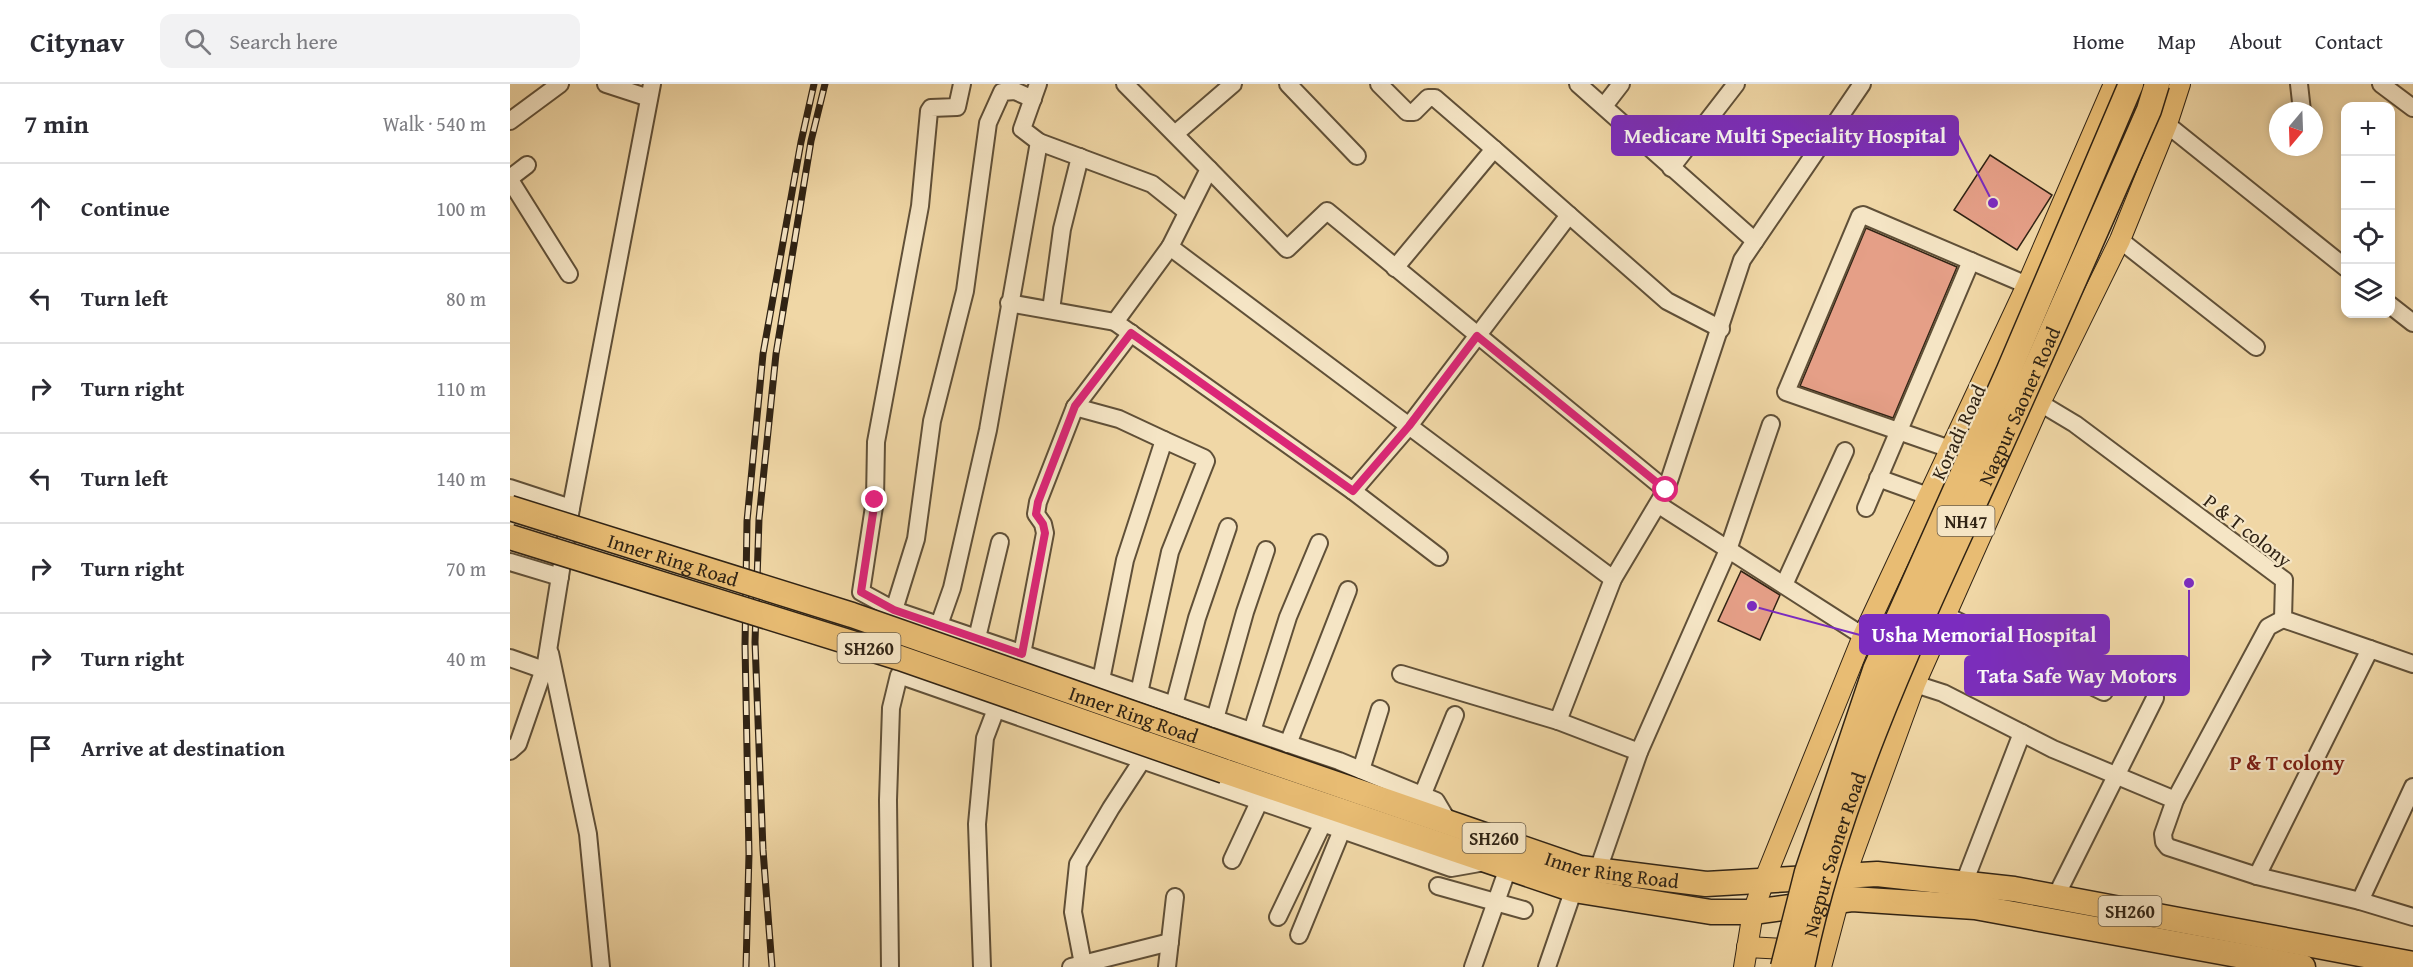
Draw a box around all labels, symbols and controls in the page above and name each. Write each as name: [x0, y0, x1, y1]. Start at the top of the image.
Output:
search box: [160, 14, 580, 68]
text: Citynav: [30, 21, 124, 62]
icon: search: [181, 25, 214, 58]
text: Search here: [229, 25, 338, 57]
text: Home: [2073, 26, 2124, 57]
text: Map: [2157, 26, 2196, 57]
text: About: [2229, 26, 2282, 57]
text: Contact: [2315, 26, 2383, 57]
north arrow: [2269, 102, 2323, 156]
map controls: [2341, 102, 2395, 318]
button: +: [2341, 102, 2395, 156]
text: 7 min: [24, 104, 89, 143]
text: Walk · 540 m: [383, 109, 486, 138]
callout: Medicare Multi Speciality Hospital: [1612, 116, 1958, 155]
text: Medicare Multi Speciality Hospital: [1624, 120, 1947, 151]
button: −: [2341, 156, 2395, 210]
icon: ahead: [24, 192, 57, 225]
text: Continue: [81, 192, 170, 224]
text: 100 m: [436, 194, 486, 223]
button: locate: [2341, 210, 2395, 264]
button: layers: [2341, 264, 2395, 318]
icon: left: [24, 282, 57, 315]
text: Turn left: [81, 282, 168, 314]
text: 80 m: [446, 284, 486, 313]
street label: Nagpur Saoner Road: [1970, 321, 2067, 490]
icon: right: [24, 372, 57, 405]
text: Turn right: [81, 372, 184, 404]
text: 110 m: [436, 374, 486, 403]
street label: Koradi Road: [1923, 379, 1993, 484]
icon: left: [24, 462, 57, 495]
text: Turn left: [81, 462, 168, 494]
text: 140 m: [436, 464, 486, 493]
route start: [1652, 476, 1678, 502]
route end: [861, 486, 887, 512]
street label: P & T colony: [2198, 486, 2298, 574]
road number: NH47: [1938, 506, 1994, 536]
street label: Inner Ring Road: [604, 525, 742, 593]
icon: right: [24, 552, 57, 585]
text: Turn right: [81, 552, 184, 584]
text: 70 m: [446, 554, 486, 583]
callout: Usha Memorial Hospital: [1860, 615, 2109, 654]
text: Usha Memorial Hospital: [1871, 619, 2097, 650]
road number: SH260: [838, 633, 901, 663]
icon: right: [24, 642, 57, 675]
text: Turn right: [81, 642, 184, 674]
text: 40 m: [446, 644, 486, 673]
callout: Tata Safe Way Motors: [1965, 656, 2189, 695]
text: Tata Safe Way Motors: [1977, 660, 2177, 691]
street label: Inner Ring Road: [1065, 678, 1203, 750]
icon: arrive: [24, 732, 57, 765]
text: Arrive at destination: [81, 732, 285, 764]
district label: P & T colony: [2230, 747, 2345, 778]
street label: Nagpur Saoner Road: [1795, 767, 1873, 940]
road number: SH260: [1462, 823, 1526, 853]
street label: Inner Ring Road: [1541, 843, 1681, 895]
road number: SH260: [2098, 896, 2162, 926]

